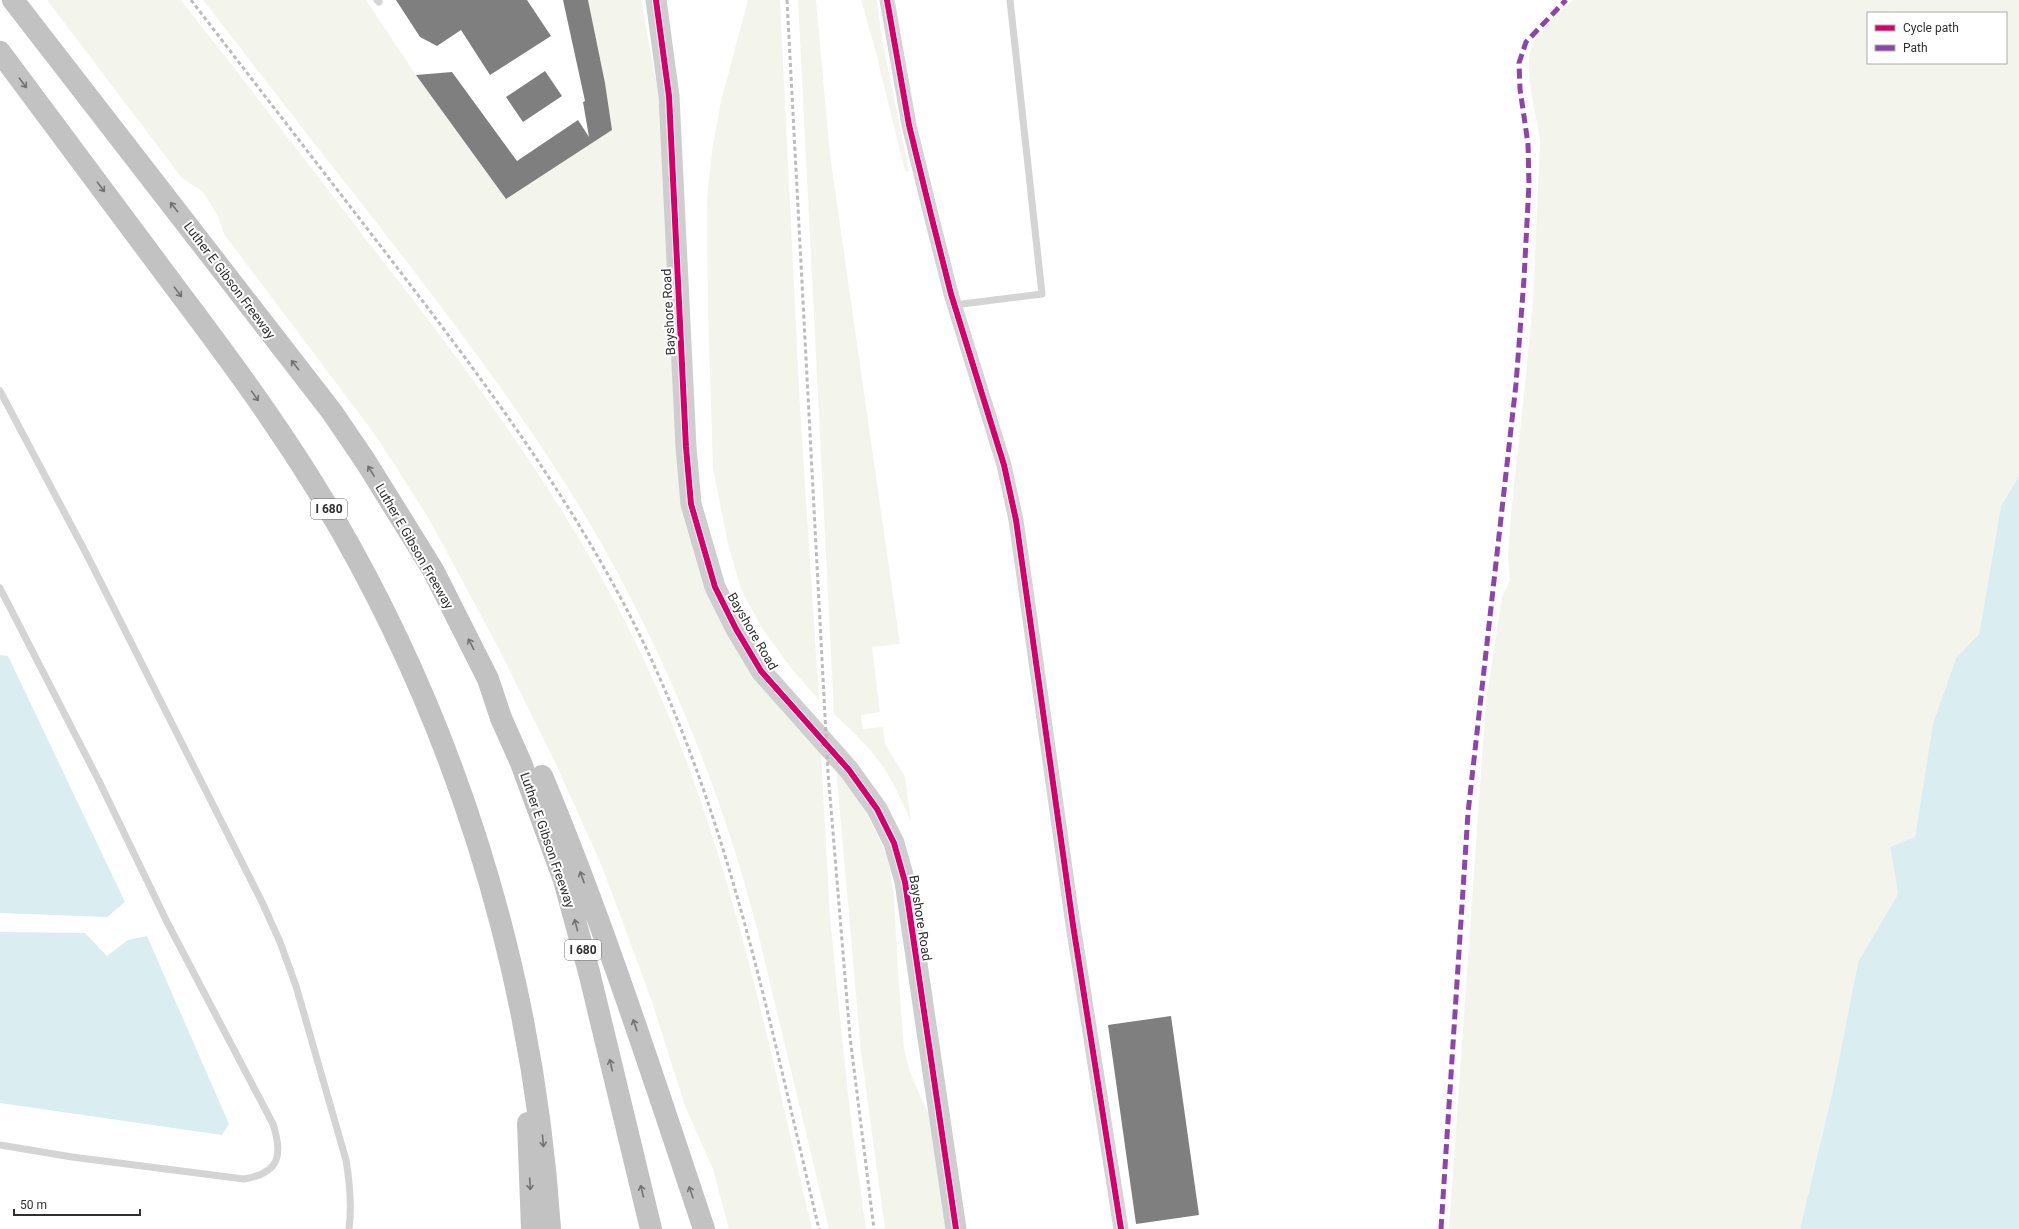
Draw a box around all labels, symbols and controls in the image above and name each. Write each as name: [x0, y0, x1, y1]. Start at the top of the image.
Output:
legend: [1867, 12, 2007, 64]
text: Cycle path: [1903, 21, 1959, 35]
text: Path: [1903, 41, 1928, 55]
one-way arrow: [19, 77, 27, 88]
one-way arrow: [97, 182, 105, 193]
one-way arrow: [169, 201, 178, 212]
street label: Luther E Gibson Freeway: [181, 219, 278, 342]
street label: Bayshore Road: [659, 268, 678, 356]
one-way arrow: [174, 286, 183, 297]
one-way arrow: [291, 360, 300, 371]
one-way arrow: [251, 391, 259, 402]
one-way arrow: [367, 466, 375, 477]
street label: Luther E Gibson Freeway: [373, 481, 457, 612]
road number: I 680: [311, 499, 347, 519]
street label: Bayshore Road: [724, 590, 781, 673]
one-way arrow: [466, 638, 474, 650]
street label: Luther E Gibson Freeway: [517, 770, 578, 910]
one-way arrow: [577, 871, 585, 883]
street label: Bayshore Road: [906, 874, 935, 962]
one-way arrow: [572, 919, 579, 932]
road number: I 680: [565, 940, 601, 960]
one-way arrow: [631, 1020, 639, 1032]
one-way arrow: [607, 1058, 615, 1071]
one-way arrow: [539, 1134, 547, 1147]
one-way arrow: [526, 1177, 534, 1190]
one-way arrow: [637, 1185, 645, 1198]
one-way arrow: [687, 1186, 695, 1198]
scale bar: [14, 1191, 140, 1217]
text: 50 m: [20, 1198, 47, 1212]

